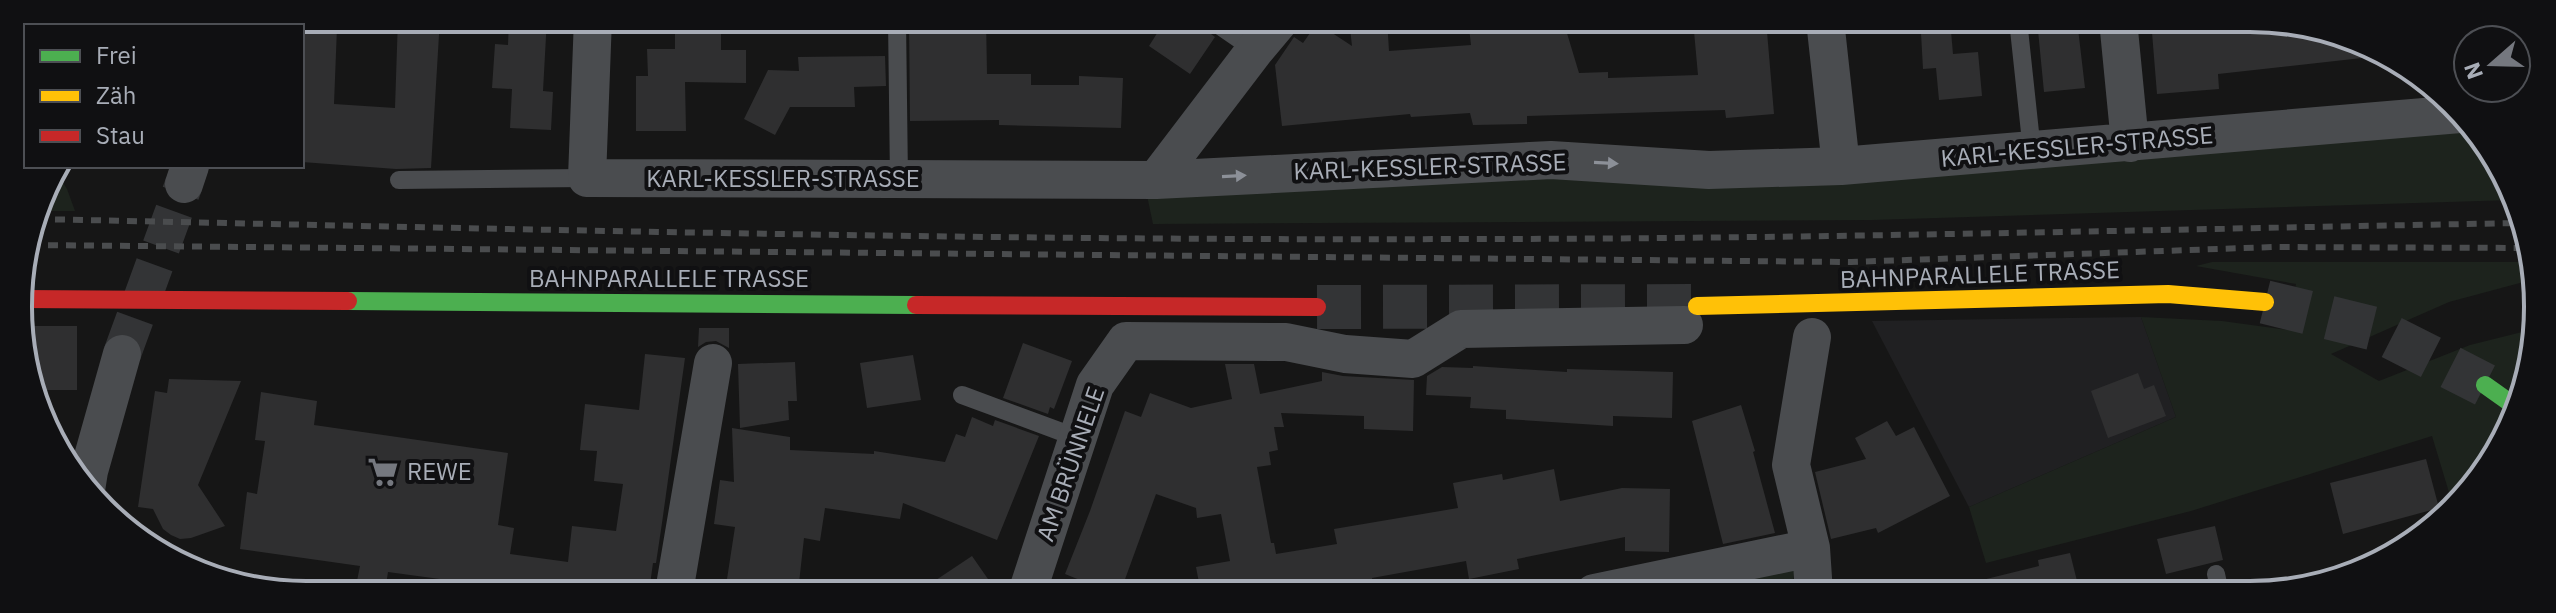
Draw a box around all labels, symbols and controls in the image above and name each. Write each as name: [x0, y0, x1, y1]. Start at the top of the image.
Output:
legend: [24, 24, 304, 168]
north arrow: [2452, 24, 2532, 104]
text: Frei: [96, 39, 137, 71]
text: N: [2456, 59, 2489, 83]
text: Zäh: [96, 79, 136, 111]
street label: KARL-KESSLER-STRASSE: [1939, 118, 2214, 174]
text: Stau: [96, 119, 145, 151]
street label: KARL-KESSLER-STRASSE: [1293, 145, 1567, 187]
one-way arrow: [1594, 156, 1619, 169]
street label: KARL-KESSLER-STRASSE: [646, 162, 920, 194]
one-way arrow: [1222, 169, 1247, 182]
street label: BAHNPARALLELE TRASSE: [1839, 253, 2121, 295]
street label: BAHNPARALLELE TRASSE: [529, 262, 809, 294]
street label: AM BRÜNNELE: [1029, 382, 1111, 545]
supermarket icon: REWE: [366, 455, 400, 489]
place label: REWE: [407, 455, 472, 487]

